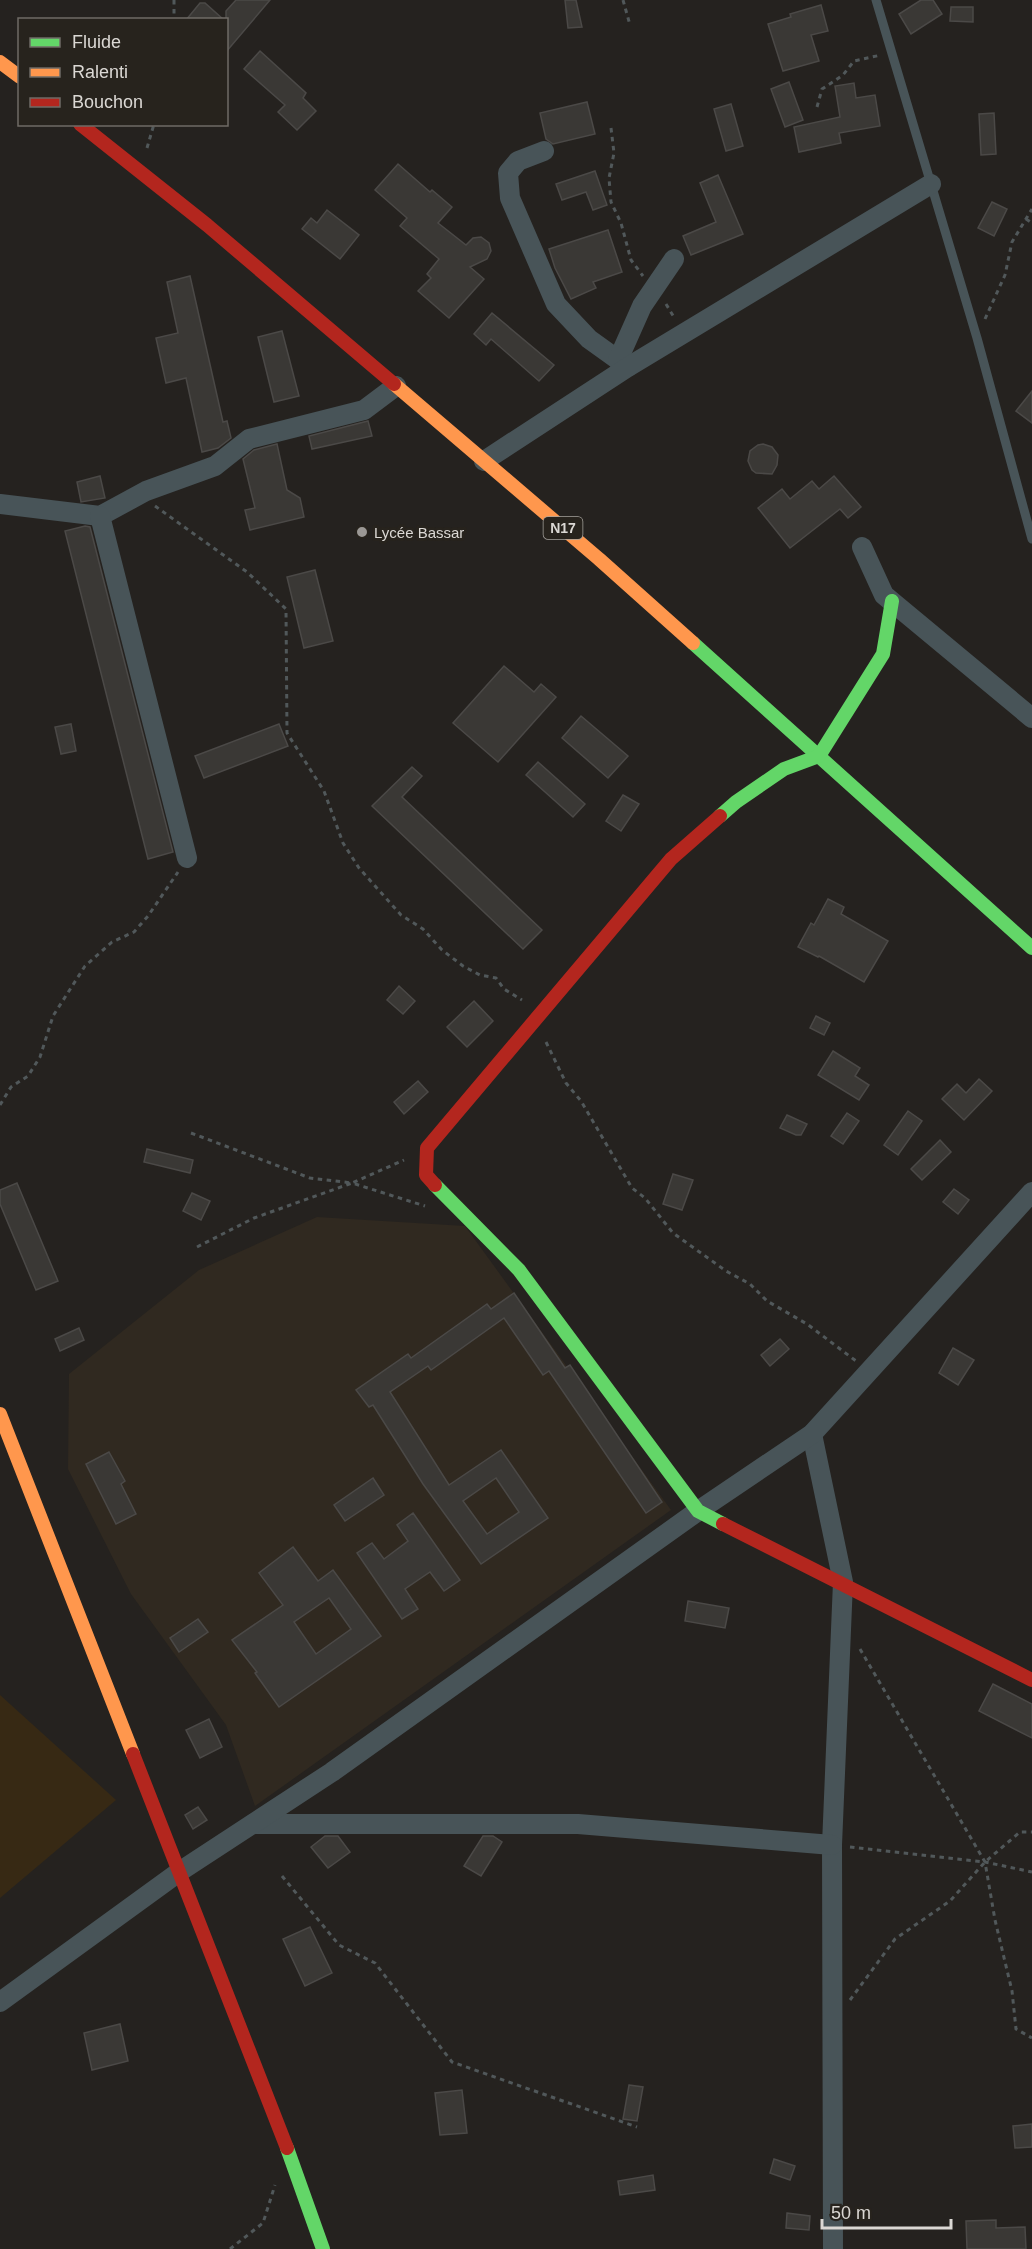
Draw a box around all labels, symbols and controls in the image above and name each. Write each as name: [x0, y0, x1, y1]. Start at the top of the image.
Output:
legend: [18, 18, 228, 126]
text: Fluide: [72, 32, 121, 52]
text: Ralenti: [72, 62, 128, 82]
text: Bouchon: [72, 92, 143, 112]
road number: N17: [544, 517, 582, 539]
place label: Lycée Bassar: [374, 524, 464, 541]
marker: Lycée Bassar: [355, 525, 369, 539]
scale bar: [822, 2192, 951, 2230]
text: 50 m: [831, 2203, 871, 2223]

